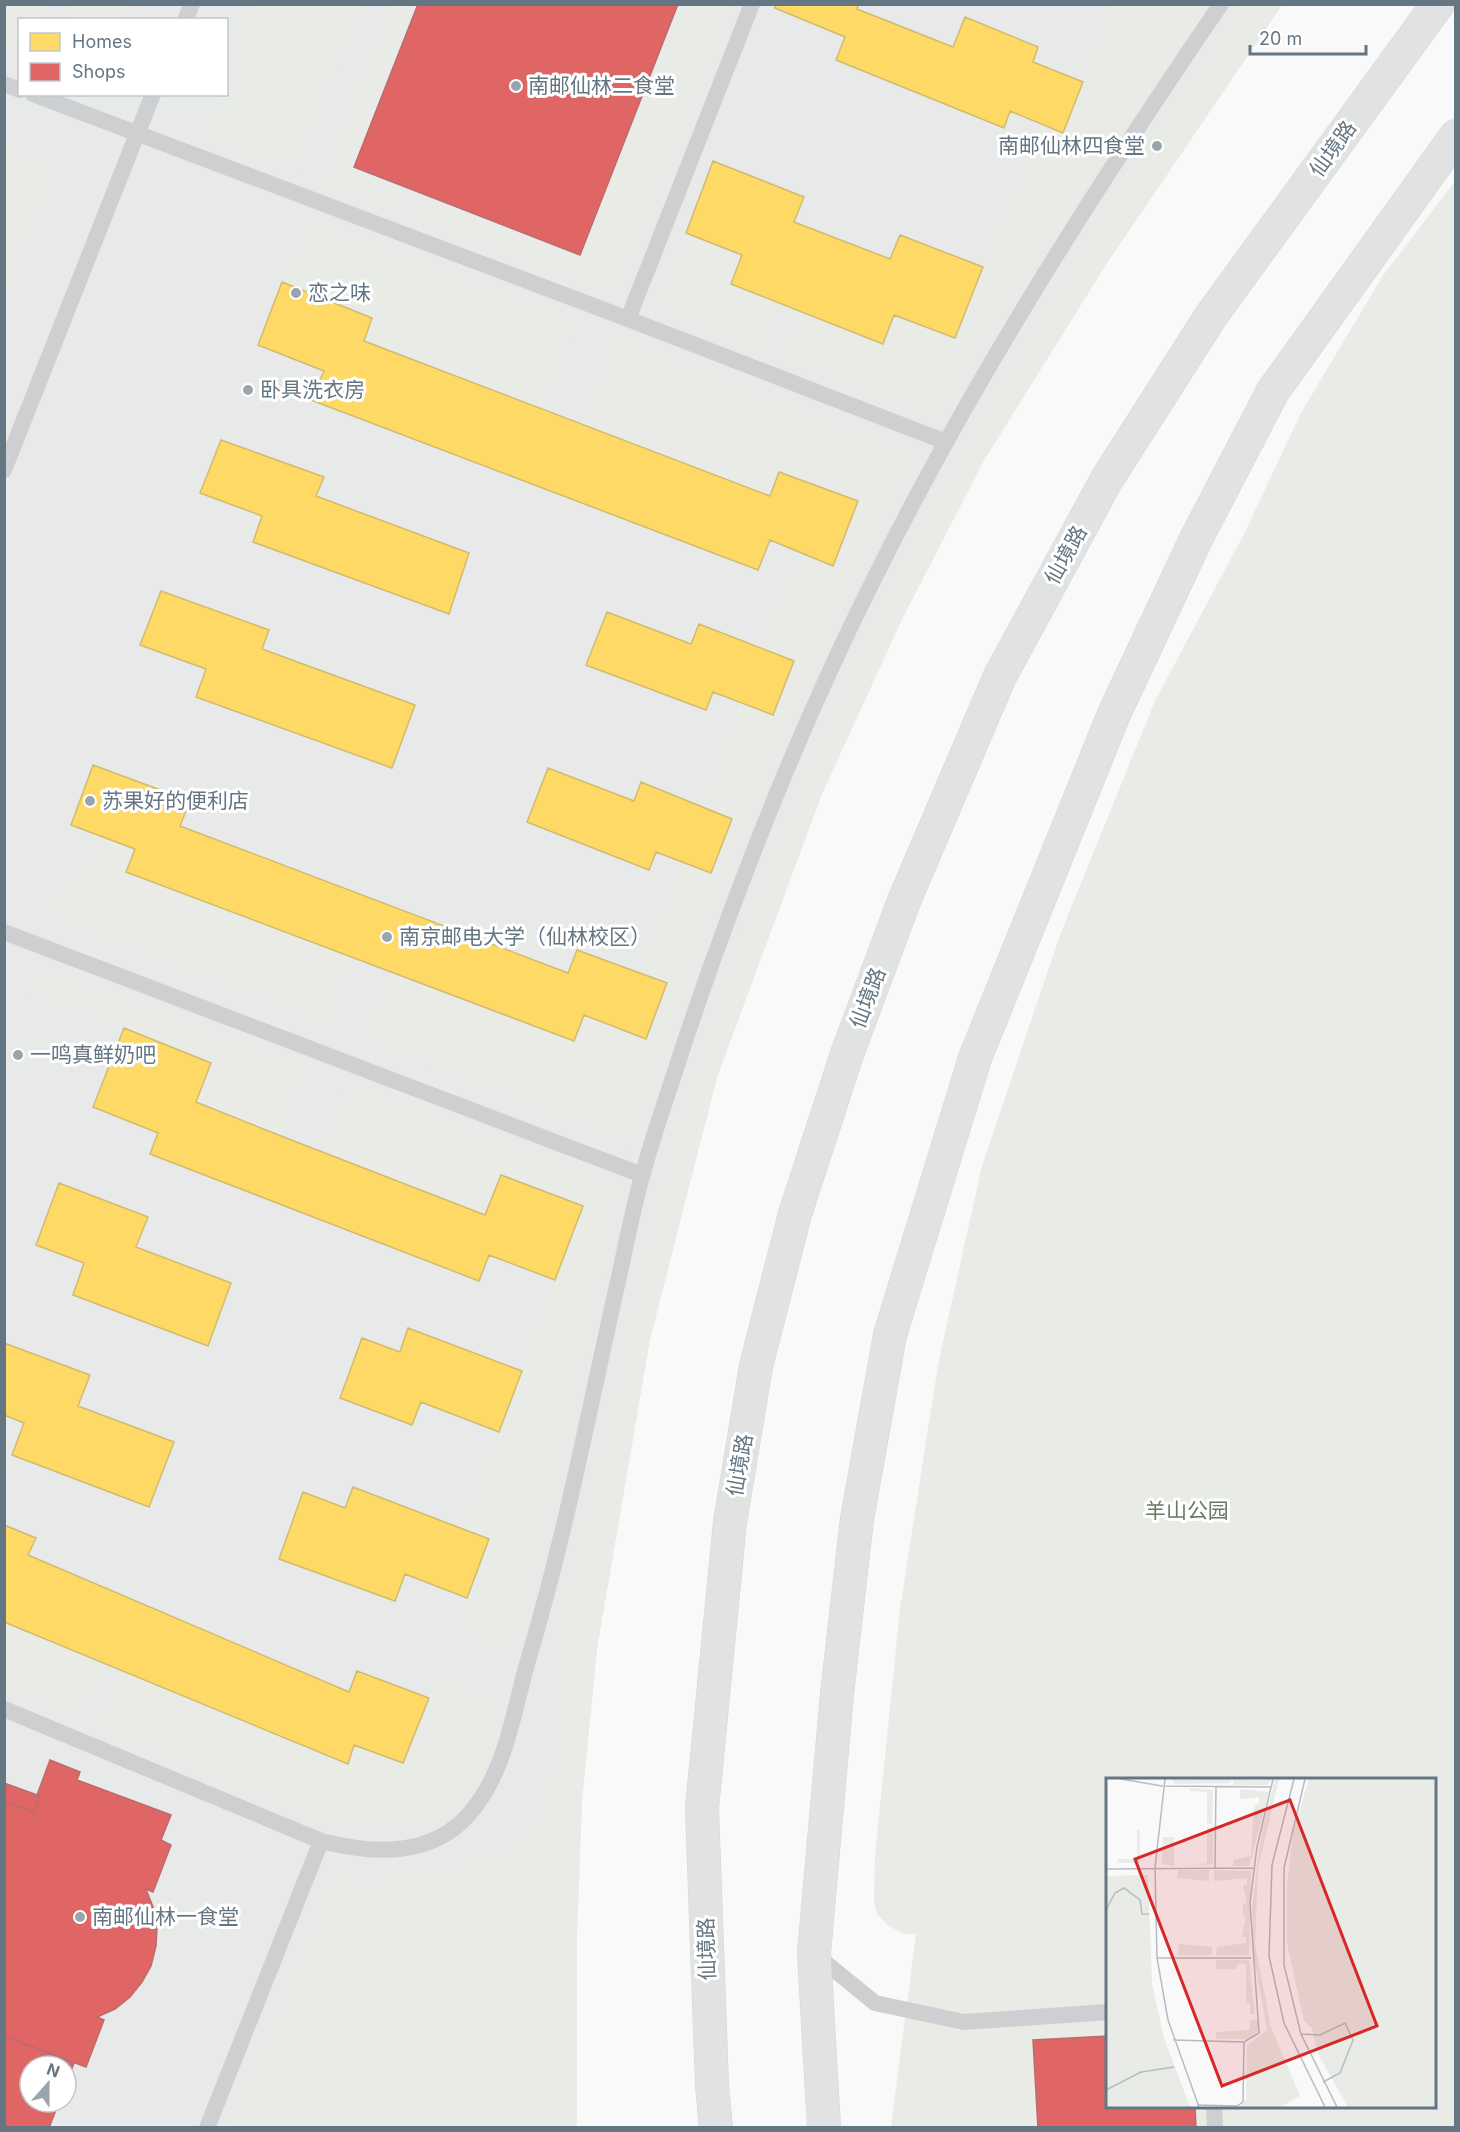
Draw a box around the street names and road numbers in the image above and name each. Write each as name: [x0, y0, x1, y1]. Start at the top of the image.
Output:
street label: 仙境路: [1304, 116, 1361, 182]
street label: 仙境路: [1039, 521, 1092, 588]
street label: 仙境路: [845, 964, 890, 1032]
street label: 仙境路: [722, 1432, 757, 1498]
street label: 仙境路: [693, 1917, 720, 1981]

